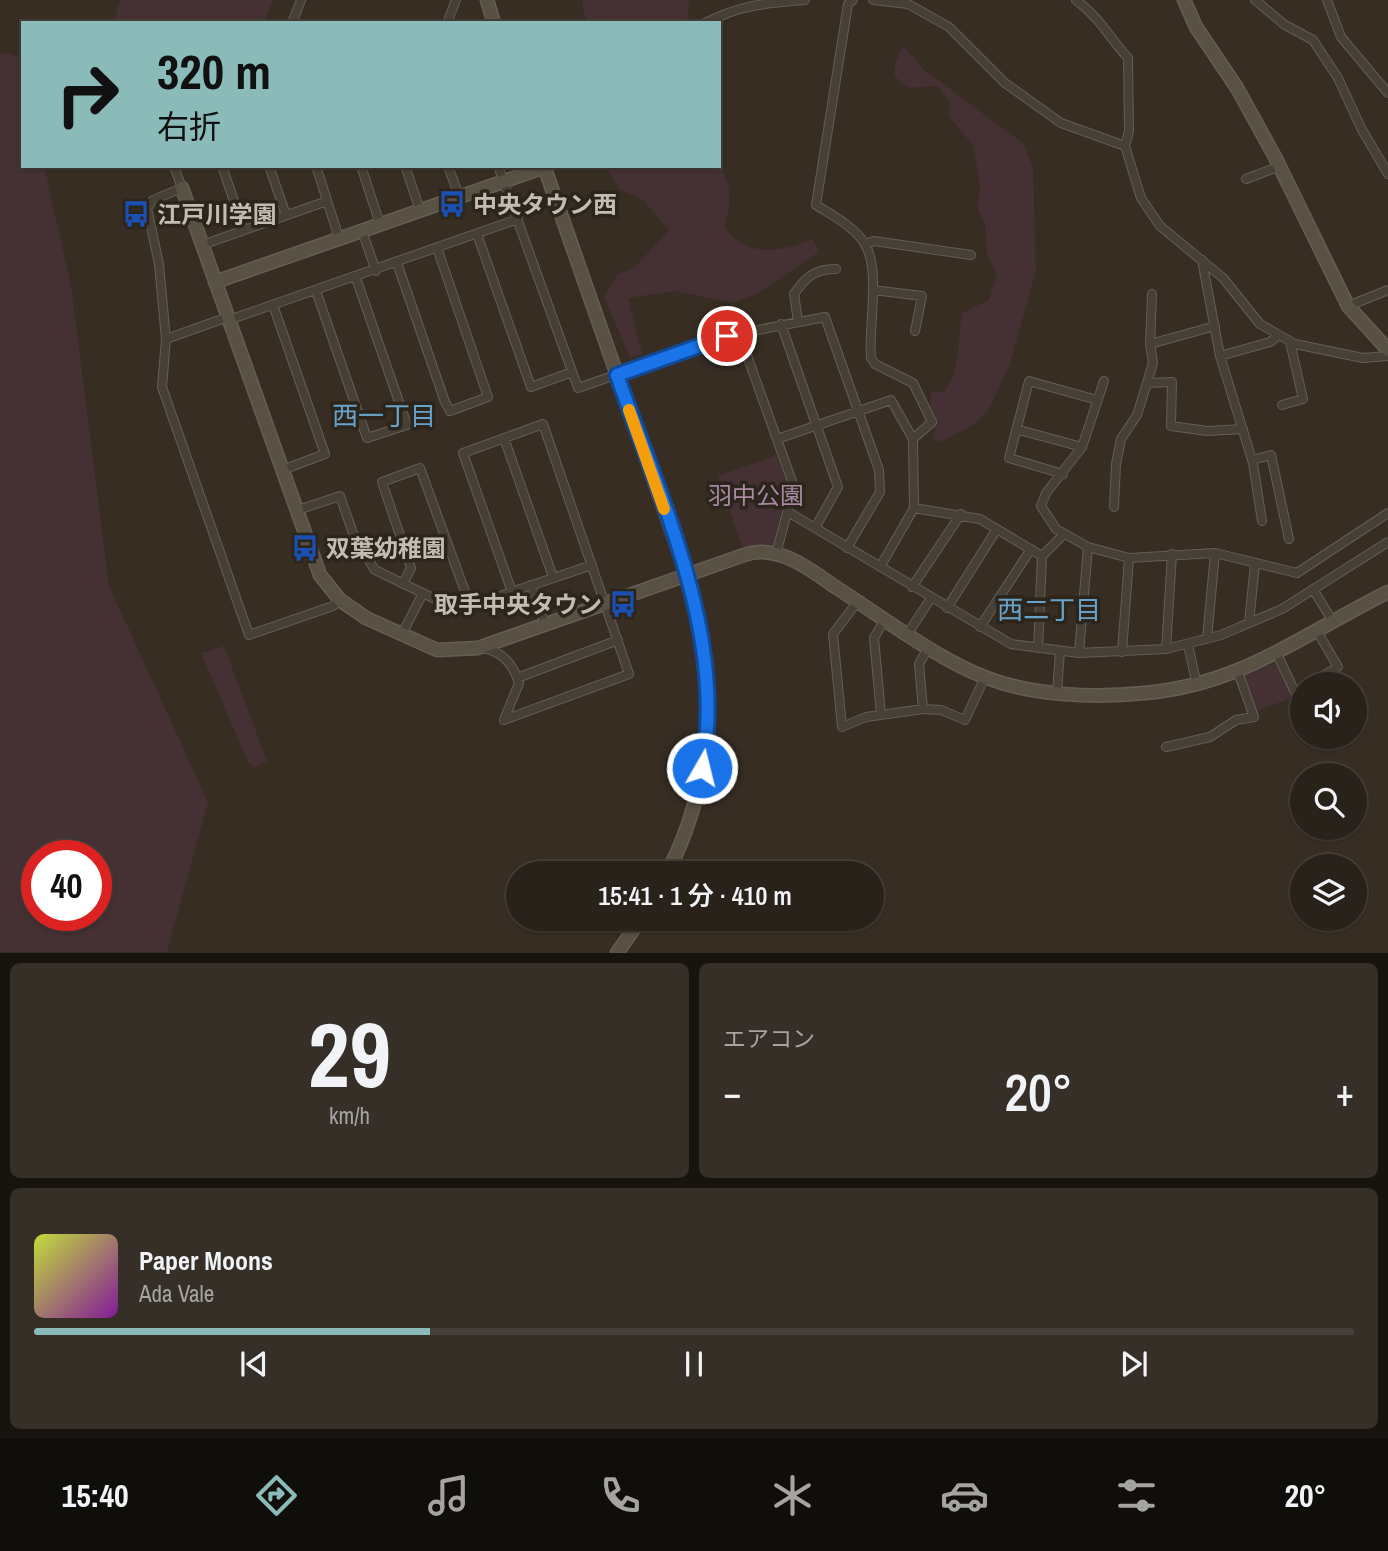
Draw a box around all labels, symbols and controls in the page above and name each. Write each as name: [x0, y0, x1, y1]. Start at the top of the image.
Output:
text: 320 m: [157, 38, 271, 104]
icon: right: [42, 49, 133, 140]
text: 右折: [157, 105, 221, 148]
place label: 中央タウン西: [473, 188, 617, 220]
bus stop icon: 中央タウン西: [437, 189, 467, 219]
place label: 江戸川学園: [157, 198, 277, 230]
bus stop icon: 江戸川学園: [121, 199, 151, 229]
pin: [697, 306, 757, 366]
icon: arrive: [708, 317, 746, 355]
district label: 西一丁目: [332, 398, 436, 433]
park label: 羽中公園: [708, 479, 804, 511]
place label: 双葉幼稚園: [326, 532, 446, 564]
bus stop icon: 双葉幼稚園: [290, 533, 320, 563]
place label: 取手中央タウン: [434, 588, 602, 620]
bus stop icon: 取手中央タウン: [608, 589, 638, 619]
district label: 西二丁目: [997, 592, 1101, 627]
map controls: [1290, 672, 1367, 931]
button: sound: [1290, 672, 1367, 749]
position arrow: [665, 731, 739, 805]
button: search: [1290, 763, 1367, 840]
speed limit sign: 40: [21, 840, 112, 931]
button: layers: [1290, 854, 1367, 931]
text: 15:41 · 1 分 · 410 m: [598, 878, 792, 913]
text: 29: [308, 993, 391, 1115]
text: エアコン: [723, 1023, 815, 1054]
text: 20°: [1004, 1057, 1073, 1127]
text: −: [723, 1067, 741, 1118]
text: +: [1336, 1067, 1354, 1118]
text: km/h: [329, 1100, 370, 1131]
text: Paper Moons: [139, 1243, 273, 1278]
text: Ada Vale: [139, 1278, 214, 1309]
icon: previous: [235, 1345, 273, 1383]
icon: pause: [675, 1345, 713, 1383]
icon: next: [1115, 1345, 1153, 1383]
icon: directions: [252, 1471, 301, 1520]
icon: music: [424, 1471, 473, 1520]
icon: phone: [596, 1471, 645, 1520]
icon: climate: [768, 1471, 817, 1520]
icon: car: [940, 1471, 989, 1520]
icon: filters: [1112, 1471, 1161, 1520]
text: 15:40: [62, 1474, 129, 1517]
text: 20°: [1284, 1474, 1326, 1517]

